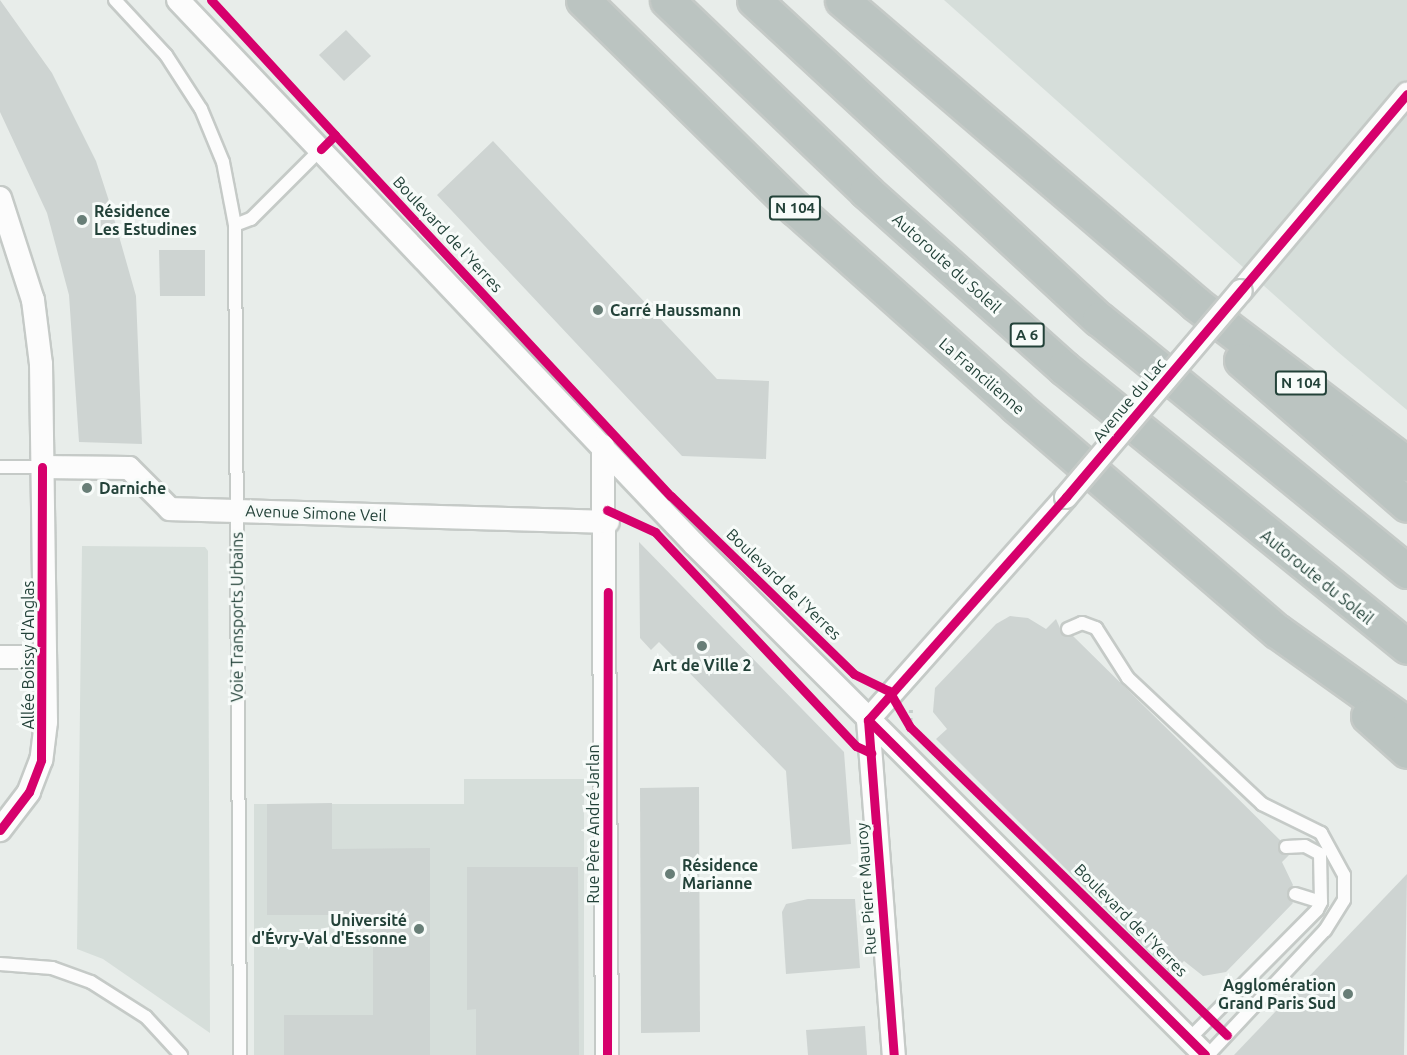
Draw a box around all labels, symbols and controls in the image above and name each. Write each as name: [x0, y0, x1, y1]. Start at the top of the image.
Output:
street label: Boulevard de l'Yerres: [389, 172, 507, 296]
road number: N 104: [768, 196, 822, 220]
place label: Résidence Les Estudines: [94, 201, 197, 239]
street label: Autoroute du Soleil: [889, 209, 1005, 317]
marker: Résidence Les Estudines: [75, 213, 89, 227]
place label: Carré Haussmann: [610, 300, 741, 320]
marker: Carré Haussmann: [591, 303, 605, 317]
road number: A 6: [1009, 323, 1045, 347]
street label: La Francilienne: [935, 334, 1029, 418]
street label: Avenue du Lac: [1088, 354, 1170, 446]
road number: N 104: [1274, 371, 1328, 395]
place label: Darniche: [99, 478, 166, 498]
marker: Darniche: [80, 481, 94, 495]
street label: Avenue Simone Veil: [245, 501, 387, 525]
street label: Boulevard de l'Yerres: [723, 524, 845, 644]
street label: Autoroute du Soleil: [1257, 526, 1377, 628]
street label: Voie Transports Urbains: [227, 532, 247, 702]
street label: Allée Boissy d'Anglas: [18, 580, 38, 730]
marker: Art de Ville 2: [695, 639, 709, 653]
place label: Art de Ville 2: [652, 655, 752, 675]
street label: Rue Père André Jarlan: [583, 744, 603, 904]
street label: Rue Pierre Mauroy: [852, 822, 880, 956]
place label: Résidence Marianne: [682, 855, 758, 893]
street label: Boulevard de l'Yerres: [1070, 859, 1192, 981]
marker: Résidence Marianne: [663, 867, 677, 881]
place label: Université d'Évry-Val d'Essonne: [251, 910, 407, 948]
marker: Université d'Évry-Val d'Essonne: [412, 922, 426, 936]
place label: Agglomération Grand Paris Sud: [1218, 975, 1336, 1013]
marker: Agglomération Grand Paris Sud: [1341, 987, 1355, 1001]

